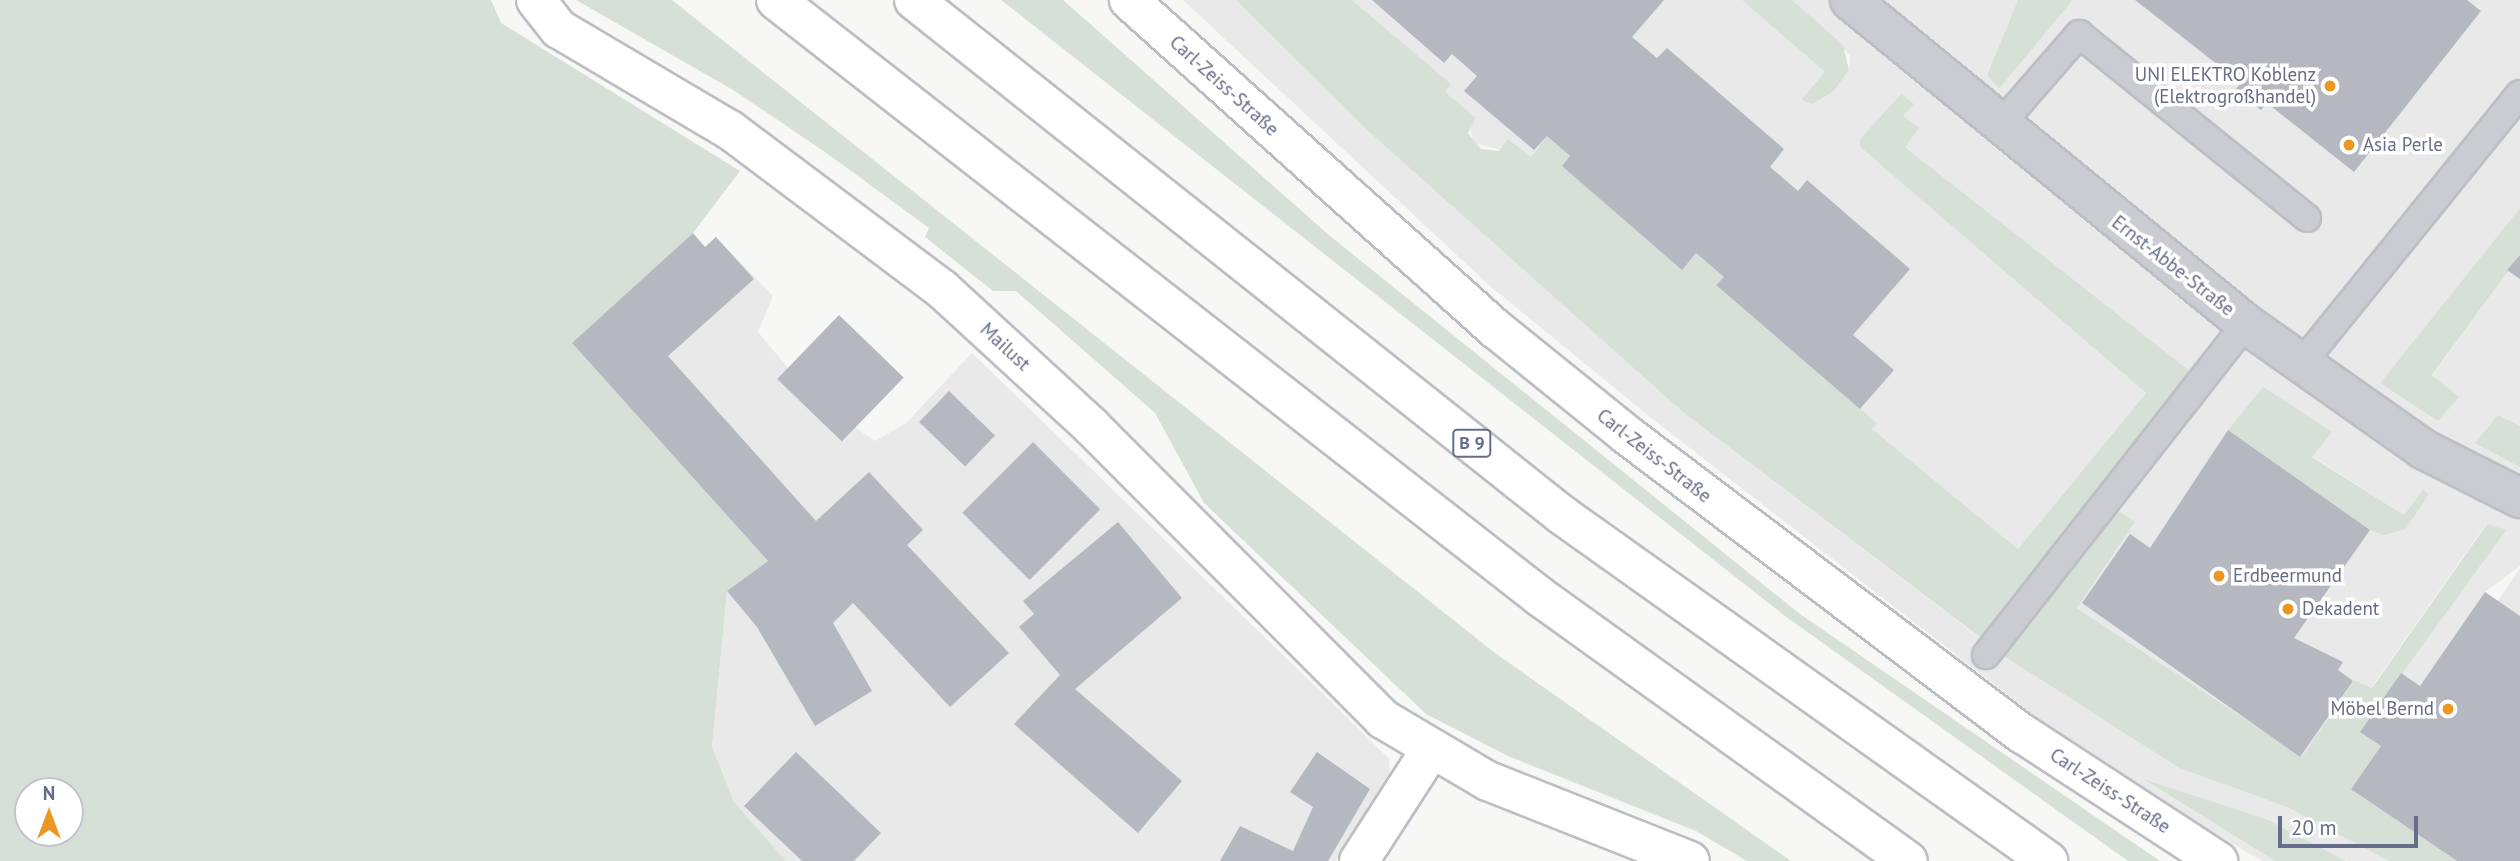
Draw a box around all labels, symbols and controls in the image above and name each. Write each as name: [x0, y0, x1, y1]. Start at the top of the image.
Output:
street label: Carl-Zeiss-Straße: [1165, 31, 1283, 141]
place label: UNI ELEKTRO Koblenz (Elektrogroßhandel): [2135, 64, 2316, 108]
marker: UNI ELEKTRO Koblenz (Elektrogroßhandel): [2322, 78, 2338, 94]
place label: Asia Perle: [2363, 134, 2443, 156]
marker: Asia Perle: [2341, 137, 2357, 153]
street label: Ernst-Abbe-Straße: [2107, 211, 2239, 321]
street label: Mailust: [975, 318, 1035, 376]
street label: Carl-Zeiss-Straße: [1592, 404, 1716, 508]
road number: B 9: [1451, 428, 1493, 458]
place label: Erdbeermund: [2233, 565, 2342, 587]
marker: Erdbeermund: [2211, 568, 2227, 584]
place label: Dekadent: [2302, 598, 2379, 620]
marker: Dekadent: [2280, 601, 2296, 617]
place label: Möbel Bernd: [2330, 698, 2434, 720]
marker: Möbel Bernd: [2440, 701, 2456, 717]
street label: Carl-Zeiss-Straße: [2046, 744, 2174, 838]
north arrow: [14, 777, 84, 847]
text: N: [43, 781, 55, 805]
scale bar: [2282, 802, 2422, 846]
text: 20 m: [2291, 814, 2337, 841]

